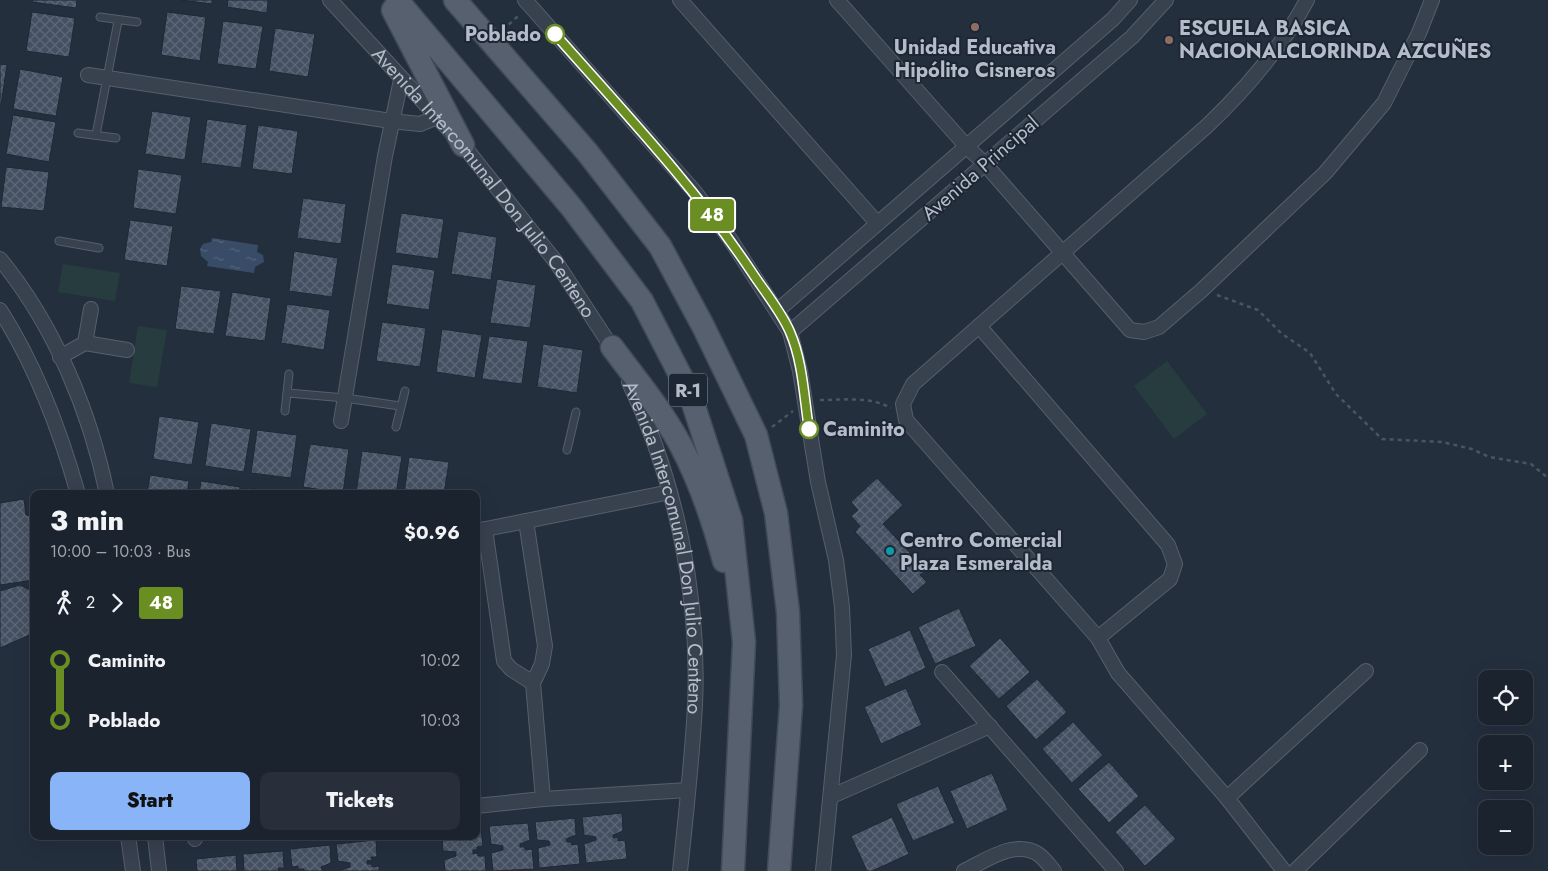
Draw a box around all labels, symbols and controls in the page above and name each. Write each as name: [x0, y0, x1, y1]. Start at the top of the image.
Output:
place label: ESCUELA BASICA NACIONALCLORINDA AZCUÑES: [1179, 14, 1491, 66]
place label: Poblado: [465, 20, 541, 49]
marker: Unidad Educativa Hipólito Cisneros: [969, 21, 981, 33]
marker: Poblado: [545, 24, 565, 44]
place label: Unidad Educativa Hipólito Cisneros: [894, 33, 1056, 85]
marker: ESCUELA BASICA NACIONALCLORINDA AZCUÑES: [1163, 34, 1175, 46]
street label: Avenida Intercomunal Don Julio Centeno: [365, 41, 603, 324]
street label: Avenida Principal: [915, 109, 1045, 228]
line badge: 48: [690, 199, 734, 231]
text: 48: [700, 202, 724, 228]
road number: R-1: [669, 374, 707, 406]
street label: Avenida Intercomunal Don Julio Centeno: [615, 376, 710, 715]
place label: Caminito: [823, 415, 905, 444]
marker: Caminito: [799, 419, 819, 439]
text: 3 min: [50, 500, 124, 541]
text: $0.96: [404, 519, 460, 546]
place label: Centro Comercial Plaza Esmeralda: [900, 526, 1062, 578]
text: 10:00 – 10:03 · Bus: [50, 540, 190, 563]
marker: Centro Comercial Plaza Esmeralda: [884, 545, 896, 557]
icon: walk: [50, 589, 78, 617]
icon: forward: [103, 589, 131, 617]
text: 48: [149, 590, 173, 616]
text: 2: [86, 591, 95, 614]
text: Caminito: [88, 647, 166, 674]
text: 10:02: [420, 649, 460, 672]
map controls: [1478, 670, 1533, 855]
button: locate: [1478, 670, 1533, 725]
text: Poblado: [88, 707, 161, 734]
text: 10:03: [420, 709, 460, 732]
button: +: [1478, 735, 1533, 790]
button: Start: [50, 772, 250, 830]
button: Tickets: [260, 772, 460, 830]
button: −: [1478, 800, 1533, 855]

